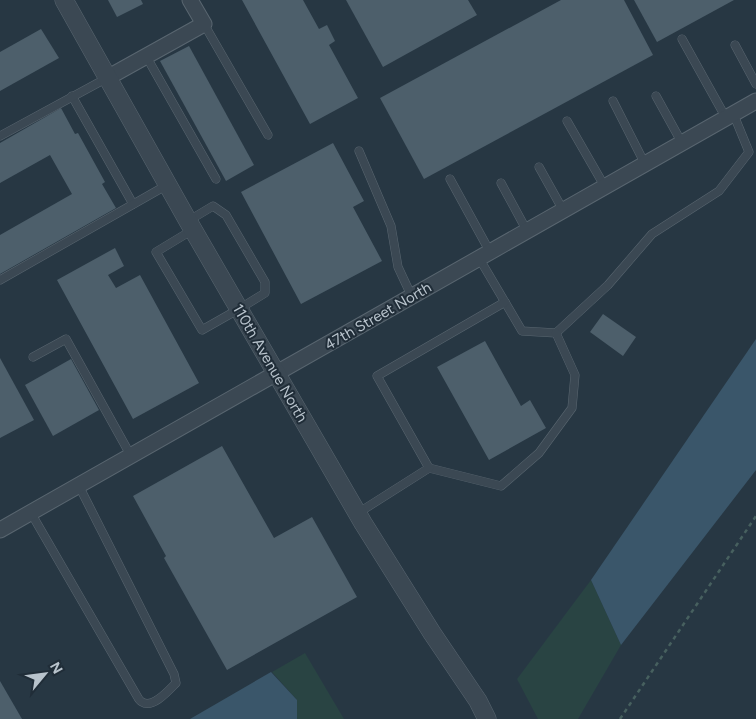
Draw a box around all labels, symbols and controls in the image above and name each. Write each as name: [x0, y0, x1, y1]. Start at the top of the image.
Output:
street label: 47th Street North: [321, 278, 435, 354]
street label: 110th Avenue North: [229, 301, 311, 425]
north arrow: [20, 649, 70, 699]
text: N: [46, 659, 66, 677]

